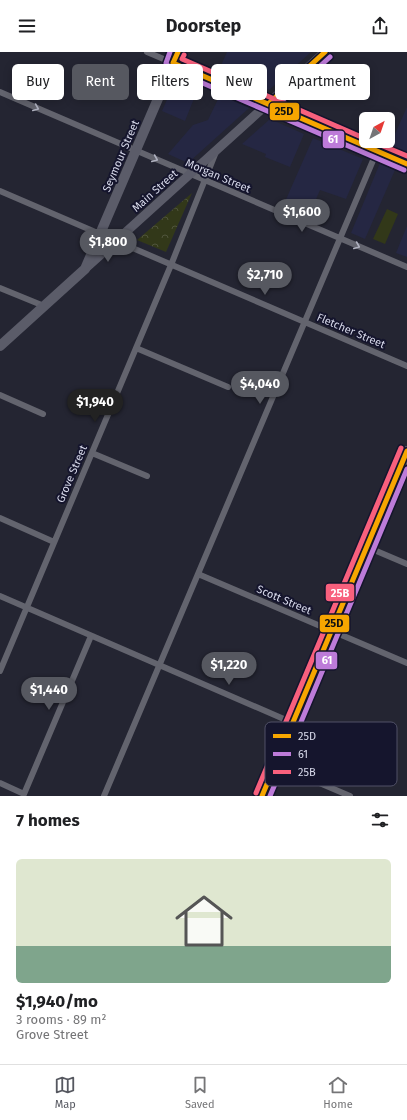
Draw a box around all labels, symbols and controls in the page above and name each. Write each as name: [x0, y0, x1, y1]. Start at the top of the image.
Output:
icon: menu: [16, 15, 38, 37]
text: Doorstep: [166, 15, 241, 37]
icon: share: [369, 15, 391, 37]
chip: Buy: [12, 64, 64, 100]
chip: Rent: [72, 64, 129, 100]
chip: Filters: [137, 64, 203, 100]
chip: New: [211, 64, 267, 100]
chip: Apartment: [275, 64, 370, 100]
line badge: 25D: [269, 102, 300, 121]
one-way arrow: [31, 103, 39, 111]
text: 25D: [275, 105, 293, 118]
north arrow: [359, 112, 395, 148]
map controls: [359, 112, 395, 148]
street label: Seymour Street: [100, 118, 142, 194]
line badge: 61: [322, 130, 345, 149]
text: 61: [328, 133, 338, 146]
one-way arrow: [152, 155, 159, 163]
street label: Morgan Street: [183, 156, 253, 196]
street label: Main Street: [130, 167, 180, 215]
pin: $1,600: [269, 199, 335, 233]
text: $1,600: [283, 204, 321, 219]
pin: $1,800: [75, 229, 141, 263]
text: $1,800: [89, 234, 127, 249]
one-way arrow: [352, 241, 360, 249]
pin: $2,710: [232, 262, 298, 296]
text: $2,710: [247, 267, 283, 282]
street label: Fletcher Street: [315, 311, 387, 351]
pin: $4,040: [227, 371, 293, 405]
text: $4,040: [240, 376, 280, 391]
pin: $1,940: [62, 389, 128, 423]
text: $1,940: [76, 394, 114, 409]
street label: Grove Street: [54, 443, 90, 505]
street label: Scott Street: [255, 583, 313, 617]
line badge: 25B: [325, 583, 355, 602]
text: 25B: [331, 587, 349, 600]
line badge: 25D: [319, 614, 350, 633]
text: 25D: [325, 617, 343, 630]
line badge: 61: [315, 651, 338, 670]
pin: $1,220: [196, 652, 262, 686]
text: 61: [322, 654, 332, 667]
text: $1,220: [211, 657, 247, 672]
pin: $1,440: [16, 677, 82, 711]
text: $1,440: [30, 682, 68, 697]
legend: [265, 722, 397, 786]
text: 25D: [298, 730, 316, 743]
text: 61: [298, 748, 308, 761]
text: 25B: [298, 766, 316, 779]
icon: filters: [369, 809, 391, 831]
text: 7 homes: [16, 810, 80, 831]
icon: home: [168, 885, 240, 957]
text: $1,940/mo: [16, 991, 98, 1012]
text: 3 rooms · 89 m²: [16, 1012, 106, 1027]
text: Grove Street: [16, 1027, 89, 1042]
tab: Map: [54, 1074, 76, 1111]
tab: Saved: [185, 1074, 215, 1111]
tab: Home: [323, 1074, 353, 1111]

